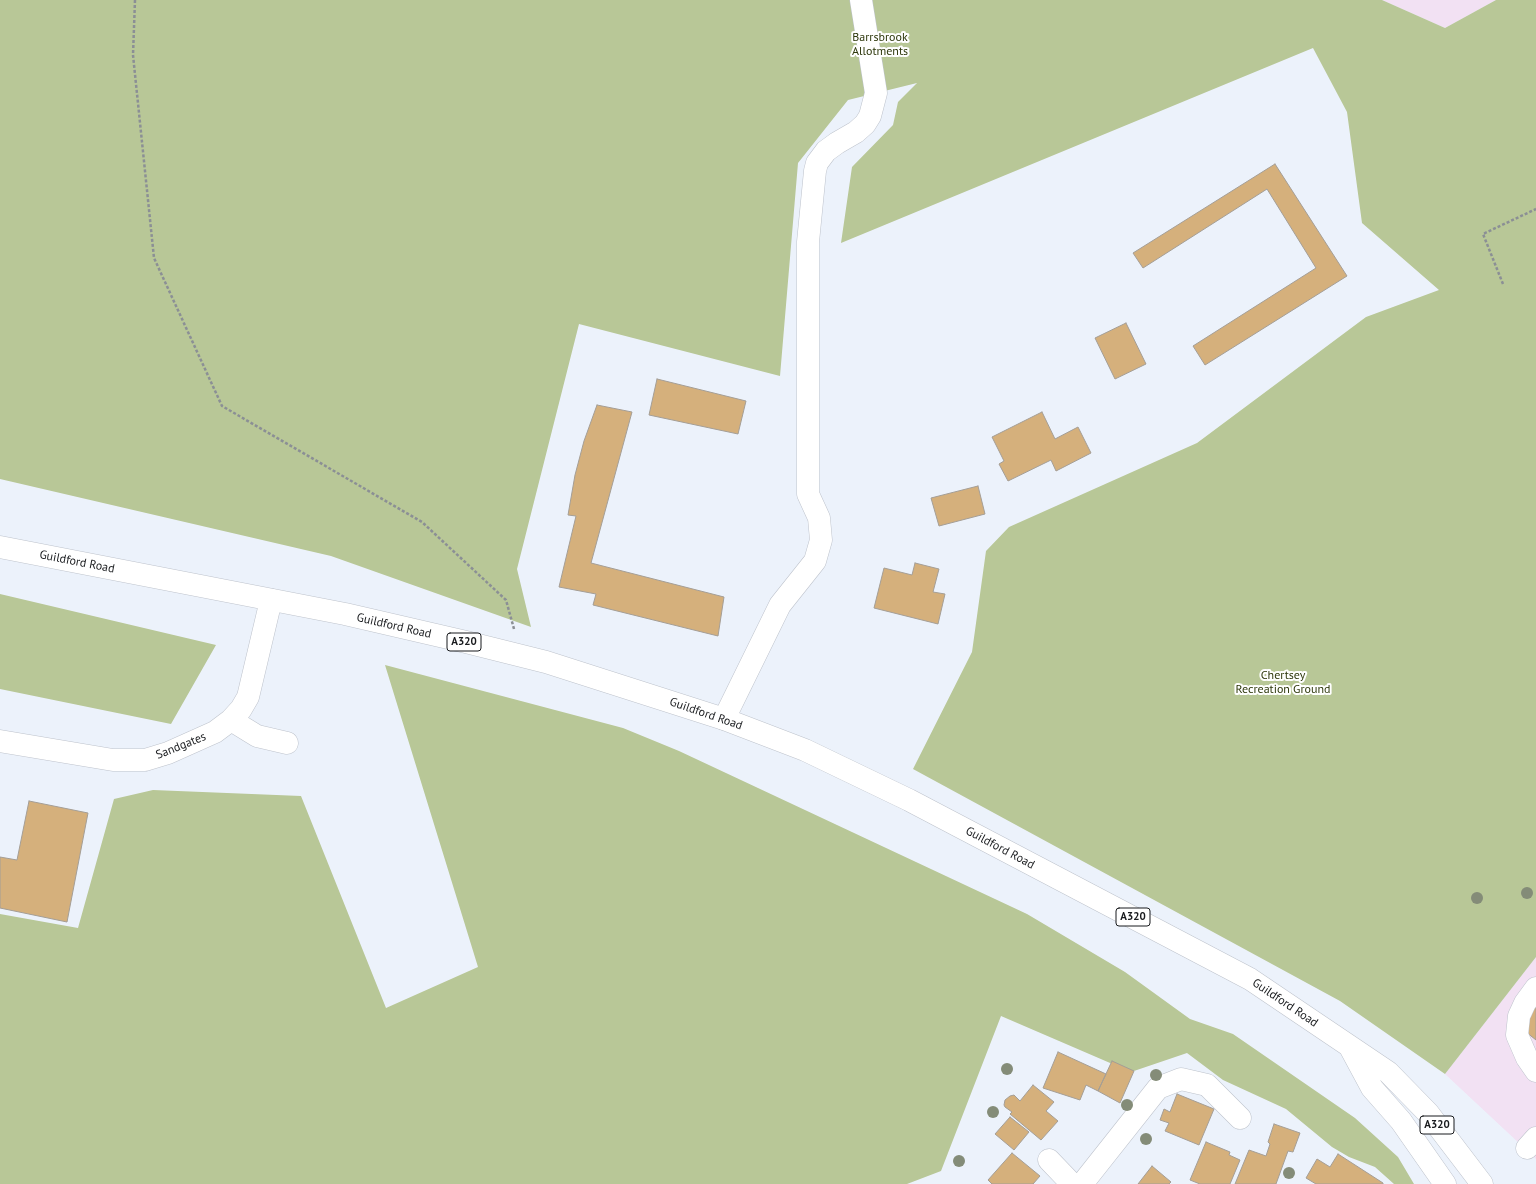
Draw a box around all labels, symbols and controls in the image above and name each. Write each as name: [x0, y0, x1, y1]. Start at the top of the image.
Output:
park label: Barrsbrook Allotments: [852, 31, 908, 59]
street label: Guildford Road: [38, 548, 116, 576]
street label: Guildford Road: [355, 610, 433, 642]
road number: A320: [447, 633, 481, 651]
park label: Chertsey Recreation Ground: [1236, 669, 1330, 697]
street label: Guildford Road: [668, 695, 744, 733]
street label: Sandgates: [154, 729, 208, 763]
street label: Guildford Road: [963, 824, 1037, 872]
road number: A320: [1116, 908, 1150, 926]
street label: Guildford Road: [1249, 976, 1321, 1030]
road number: A320: [1420, 1116, 1454, 1134]

